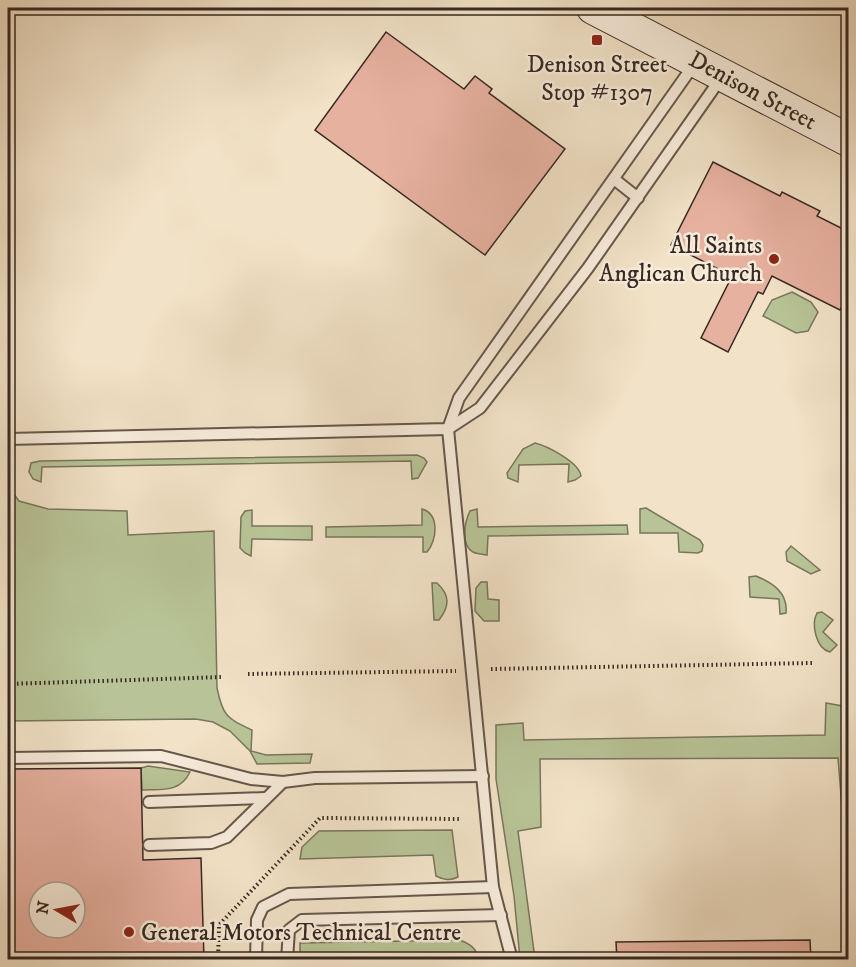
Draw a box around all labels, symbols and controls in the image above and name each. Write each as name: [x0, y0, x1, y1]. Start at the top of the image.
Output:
marker: Denison Street Stop #1307: [590, 33, 604, 47]
street label: Denison Street: [683, 45, 822, 137]
place label: Denison Street Stop #1307: [527, 50, 668, 108]
place label: All Saints Anglican Church: [599, 231, 762, 289]
marker: All Saints Anglican Church: [767, 252, 781, 266]
north arrow: [27, 880, 87, 940]
text: N: [32, 899, 54, 916]
place label: General Motors Technical Centre: [141, 918, 461, 948]
marker: General Motors Technical Centre: [122, 925, 136, 939]

